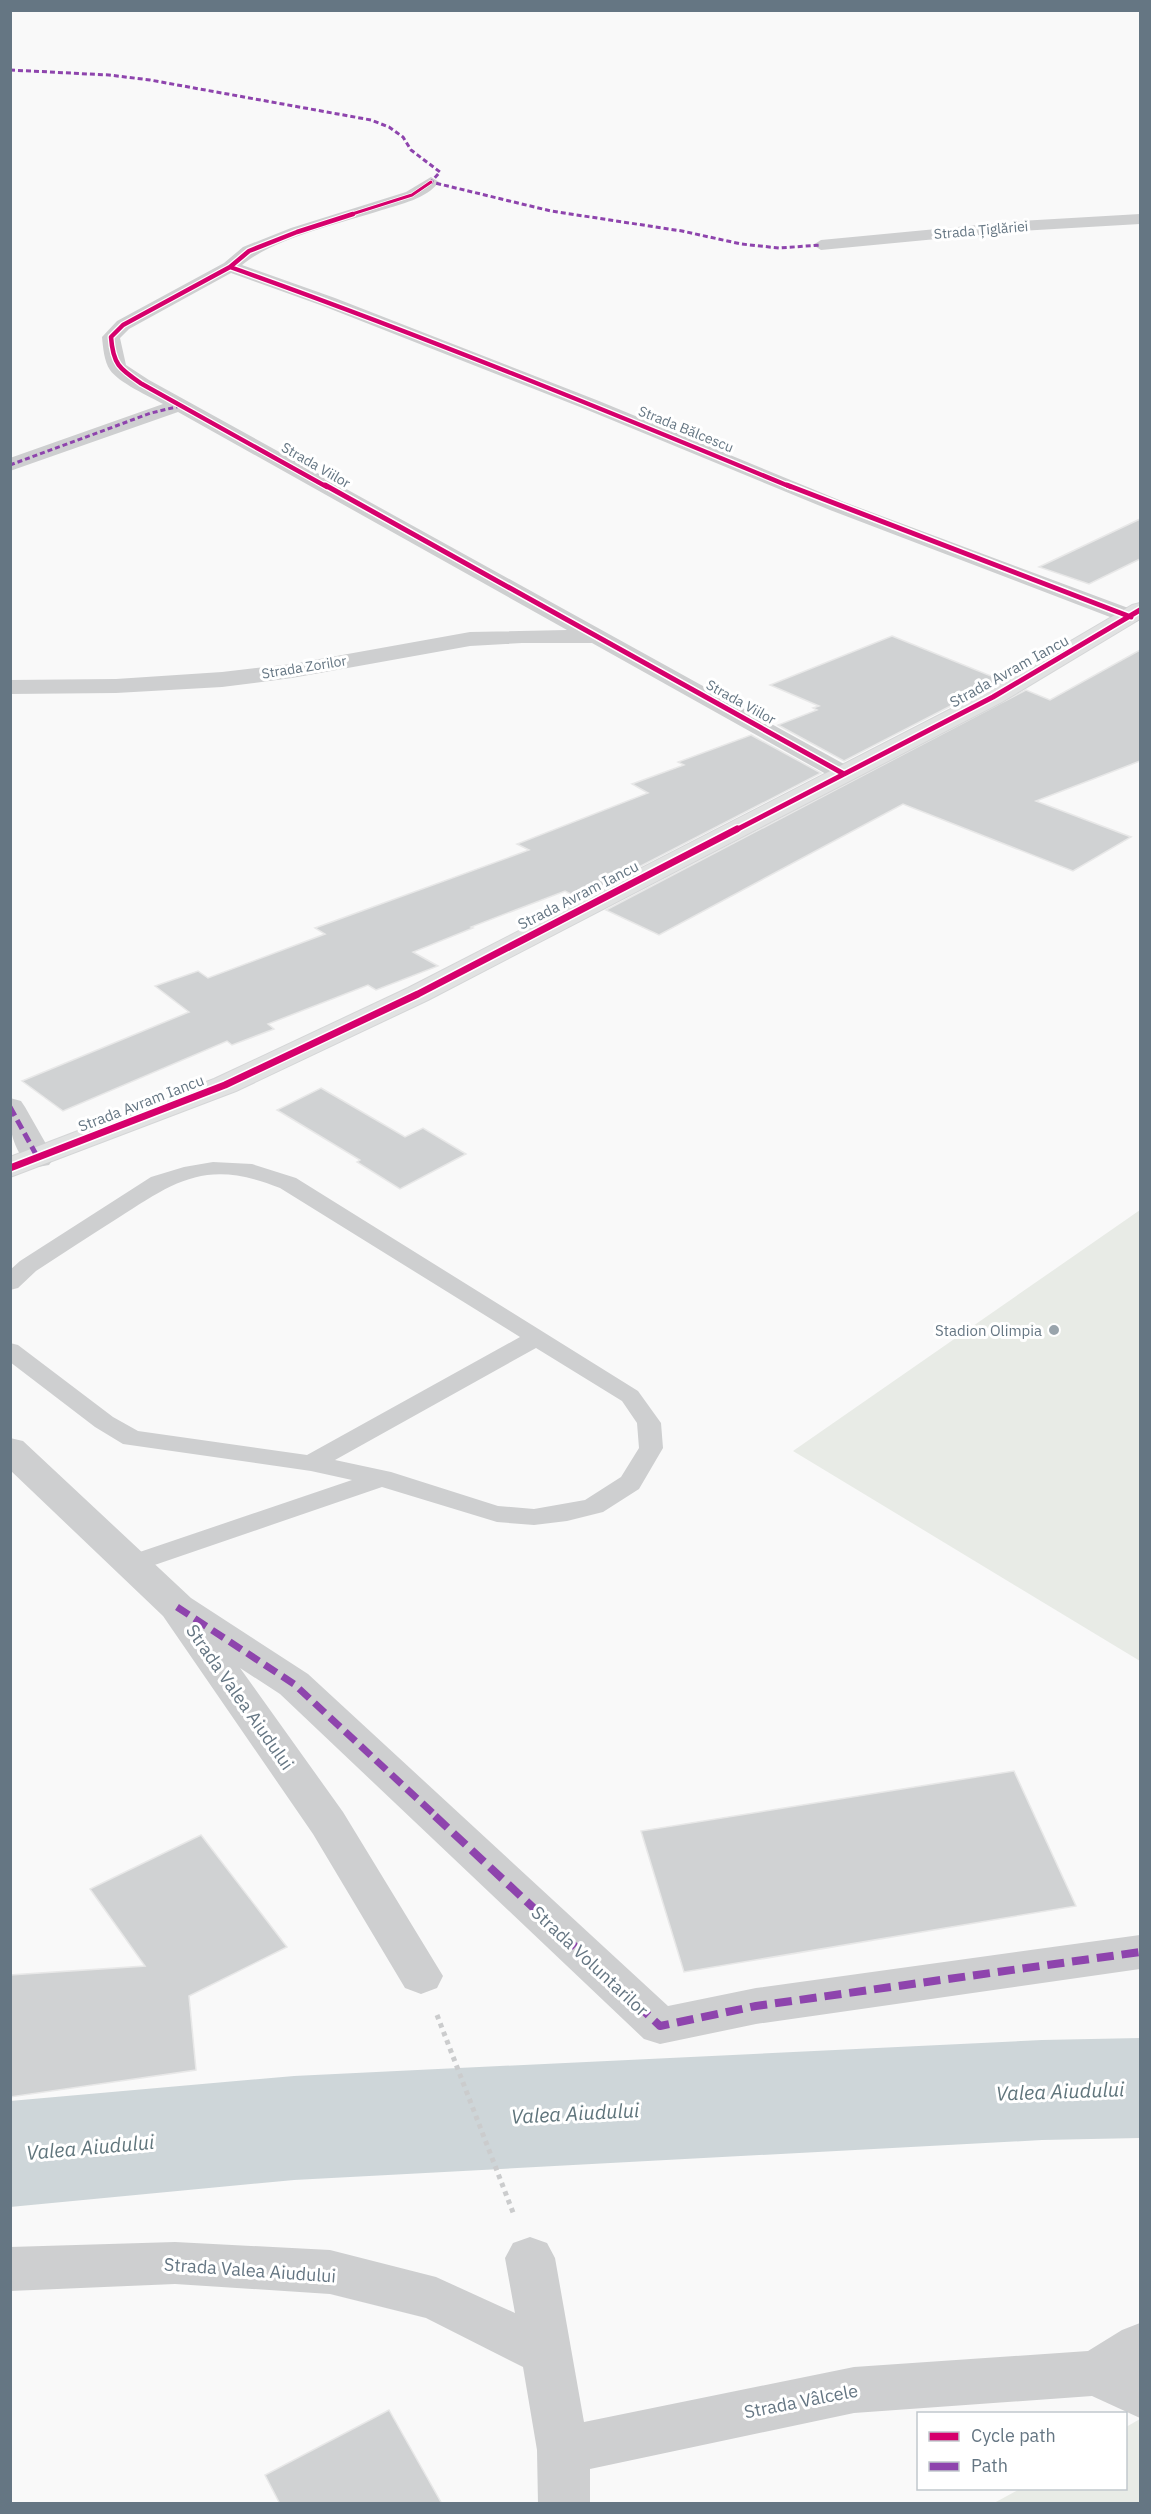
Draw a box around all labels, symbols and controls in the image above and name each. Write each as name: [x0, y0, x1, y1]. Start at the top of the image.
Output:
street label: Strada Țiglăriei: [933, 217, 1029, 243]
street label: Strada Bălcescu: [636, 402, 736, 456]
street label: Strada Viilor: [278, 438, 354, 492]
street label: Strada Avram Iancu: [946, 630, 1072, 712]
street label: Strada Zorilor: [260, 651, 348, 683]
street label: Strada Viilor: [703, 676, 779, 728]
street label: Strada Avram Iancu: [514, 856, 642, 934]
street label: Strada Avram Iancu: [75, 1070, 207, 1136]
place label: Stadion Olimpia: [935, 1321, 1042, 1340]
marker: Stadion Olimpia: [1047, 1323, 1061, 1337]
street label: Strada Valea Aiudului: [181, 1620, 299, 1774]
street label: Strada Voluntarilor: [527, 1901, 654, 2021]
water label: Valea Aiudului: [995, 2075, 1125, 2107]
water label: Valea Aiudului: [510, 2096, 641, 2130]
water label: Valea Aiudului: [25, 2128, 156, 2166]
street label: Strada Valea Aiudului: [163, 2253, 337, 2287]
street label: Strada Vâlcele: [742, 2379, 860, 2423]
legend: [917, 2412, 1127, 2490]
text: Cycle path: [971, 2424, 1056, 2447]
text: Path: [971, 2454, 1008, 2477]

